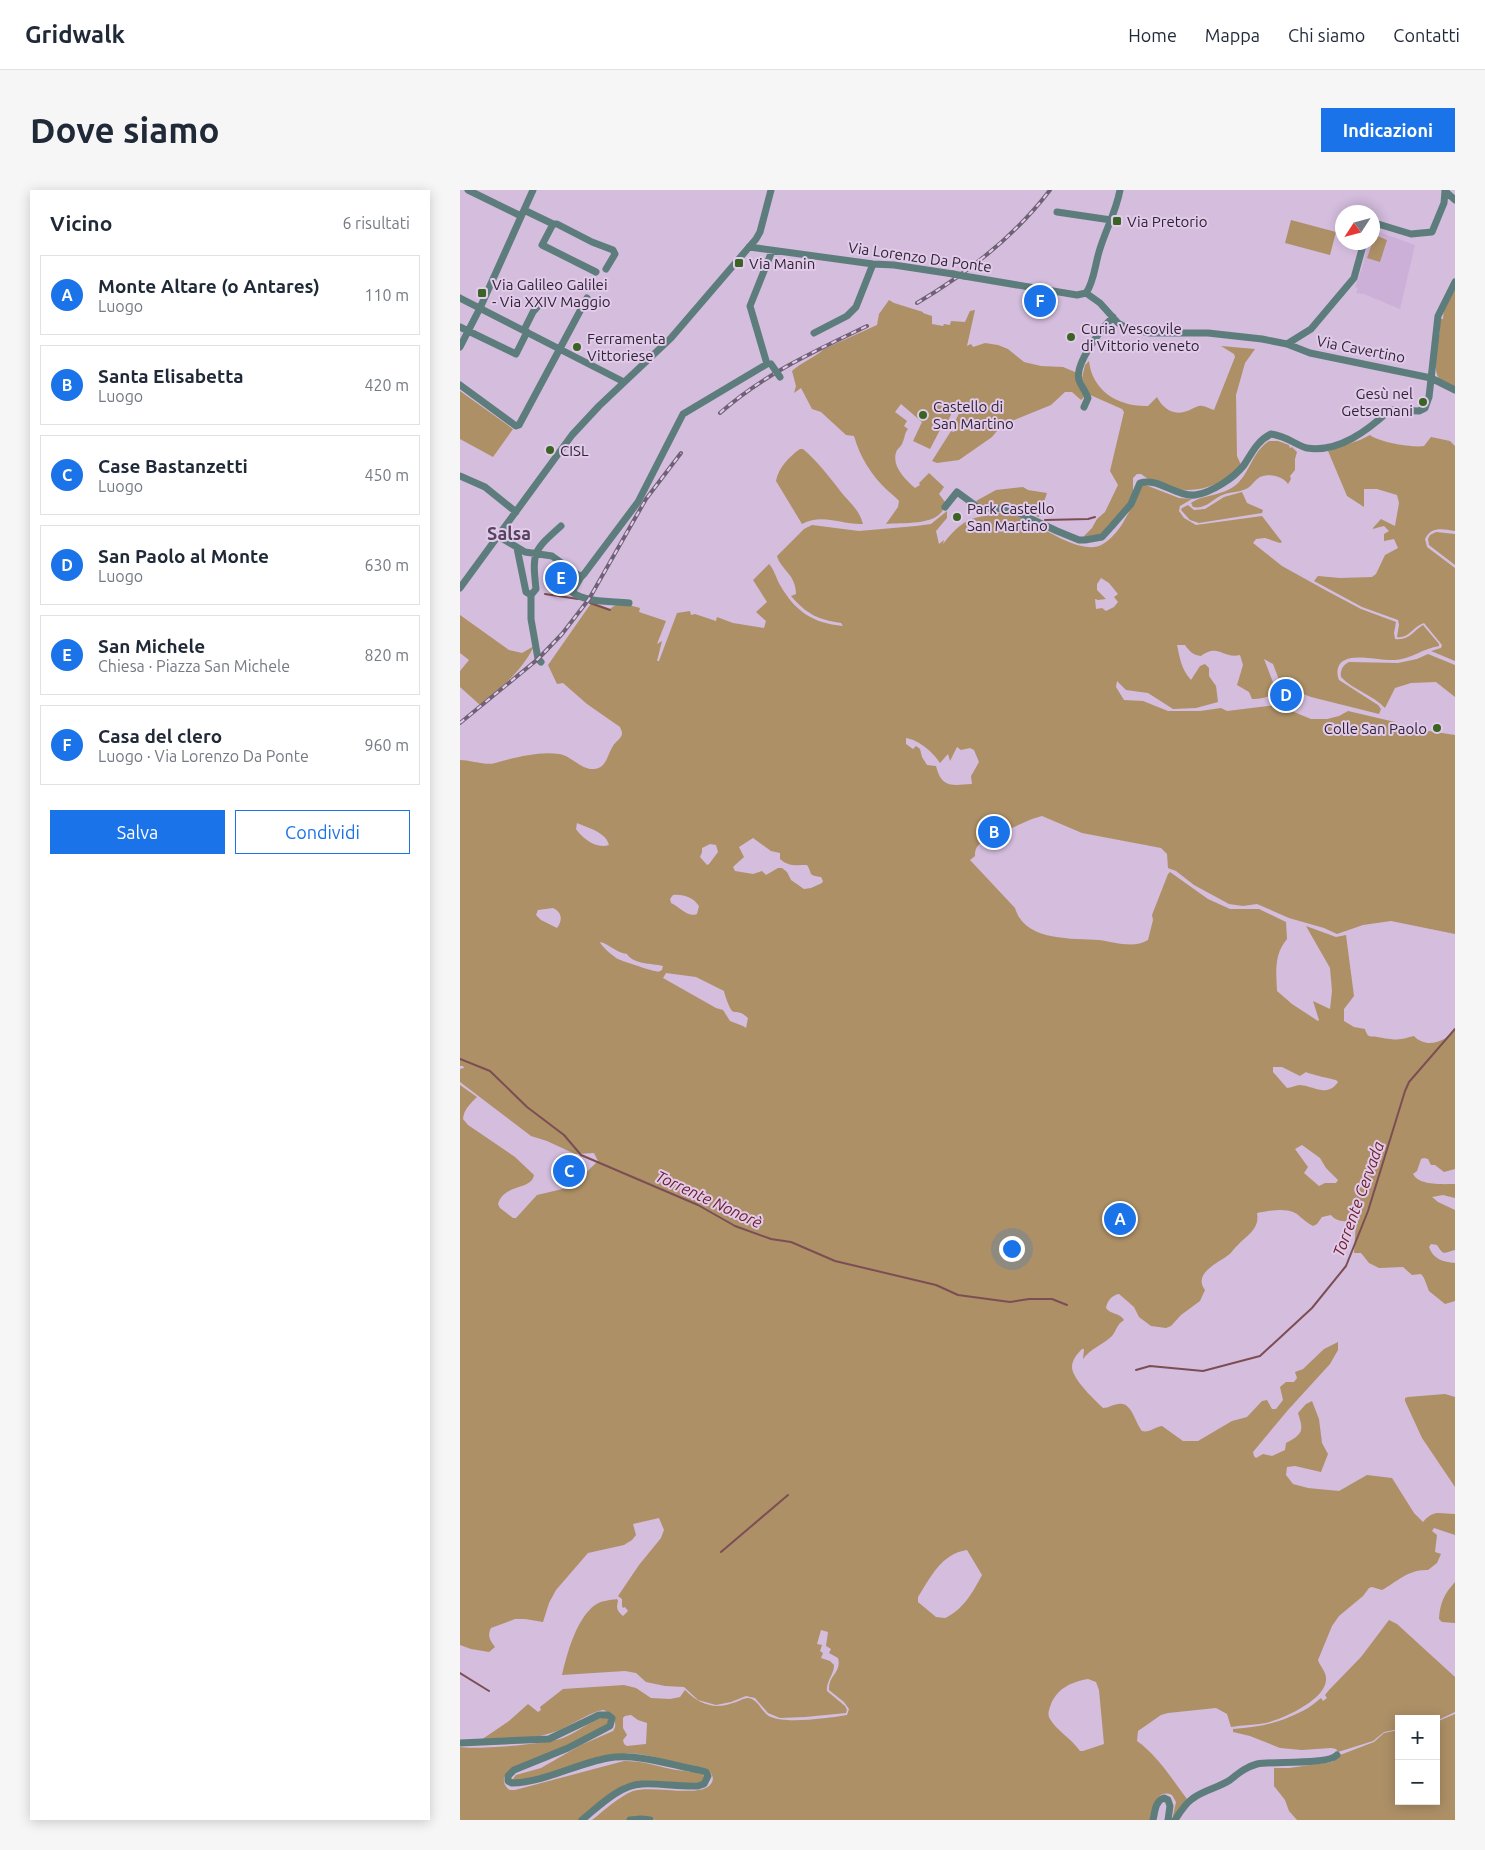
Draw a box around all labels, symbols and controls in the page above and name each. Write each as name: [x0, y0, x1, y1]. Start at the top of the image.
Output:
text: Gridwalk: [25, 21, 125, 48]
text: Home: [1128, 25, 1177, 45]
text: Mappa: [1205, 25, 1260, 45]
text: Chi siamo: [1288, 25, 1365, 45]
text: Contatti: [1393, 25, 1460, 45]
button: Indicazioni: [1321, 108, 1455, 152]
text: Dove siamo: [30, 110, 220, 150]
north arrow: [1335, 205, 1380, 250]
text: Vicino: [50, 211, 112, 235]
place label: Via Pretorio: [1127, 213, 1207, 230]
text: 6 risultati: [342, 214, 410, 232]
marker: Via Pretorio: [1111, 215, 1123, 227]
street label: Via Lorenzo Da Ponte: [847, 239, 993, 275]
place label: Via Manin: [749, 255, 815, 272]
marker: Via Manin: [733, 257, 745, 269]
text: Monte Altare (o Antares): [98, 275, 320, 297]
place label: Via Galileo Galilei - Via XXIV Maggio: [492, 276, 611, 310]
pin: F: [1024, 282, 1056, 320]
text: A: [61, 286, 73, 304]
text: 110 m: [364, 286, 409, 304]
marker: Via Galileo Galilei - Via XXIV Maggio: [476, 287, 488, 299]
text: Luogo: [98, 297, 143, 315]
place label: Curia Vescovile di Vittorio veneto: [1081, 320, 1200, 354]
place label: Ferramenta Vittoriese: [587, 330, 666, 364]
marker: Curia Vescovile di Vittorio veneto: [1065, 331, 1077, 343]
street label: Via Cavertino: [1315, 332, 1407, 366]
marker: Ferramenta Vittoriese: [571, 341, 583, 353]
text: Santa Elisabetta: [98, 365, 243, 387]
text: B: [62, 376, 72, 394]
text: 420 m: [364, 376, 409, 394]
place label: Gesù nel Getsemani: [1341, 385, 1413, 419]
text: Luogo: [98, 387, 143, 405]
marker: Gesù nel Getsemani: [1417, 396, 1429, 408]
place label: Castello di San Martino: [933, 398, 1014, 432]
marker: Castello di San Martino: [917, 409, 929, 421]
place label: CISL: [560, 442, 589, 459]
marker: CISL: [544, 444, 556, 456]
text: Case Bastanzetti: [98, 455, 248, 477]
text: C: [62, 466, 72, 484]
text: 450 m: [364, 466, 409, 484]
text: Luogo: [98, 477, 143, 495]
place label: Park Castello San Martino: [967, 500, 1054, 534]
marker: Park Castello San Martino: [951, 511, 963, 523]
district label: Salsa: [487, 523, 531, 543]
text: San Paolo al Monte: [98, 545, 269, 567]
text: D: [61, 556, 73, 574]
text: 630 m: [364, 556, 409, 574]
pin: E: [545, 559, 577, 597]
text: Luogo: [98, 567, 143, 585]
text: San Michele: [98, 635, 205, 657]
text: E: [62, 646, 72, 664]
text: 820 m: [364, 646, 409, 664]
text: Chiesa · Piazza San Michele: [98, 657, 290, 675]
pin: D: [1270, 676, 1302, 714]
place label: Colle San Paolo: [1324, 720, 1427, 737]
marker: Colle San Paolo: [1431, 722, 1443, 734]
text: Casa del clero: [98, 725, 222, 747]
text: F: [63, 736, 72, 754]
text: 960 m: [364, 736, 409, 754]
text: Luogo · Via Lorenzo Da Ponte: [98, 747, 309, 765]
button: Salva: [50, 810, 225, 854]
button: Condividi: [235, 810, 410, 854]
pin: B: [978, 813, 1010, 851]
water label: Torrente Cervada: [1329, 1139, 1387, 1259]
pin: C: [553, 1152, 585, 1190]
water label: Torrente Nonorè: [653, 1167, 765, 1231]
pin: A: [1104, 1200, 1136, 1238]
your location: [999, 1236, 1025, 1262]
map controls: [1395, 1715, 1440, 1805]
button: +: [1395, 1715, 1440, 1760]
button: −: [1395, 1760, 1440, 1805]

